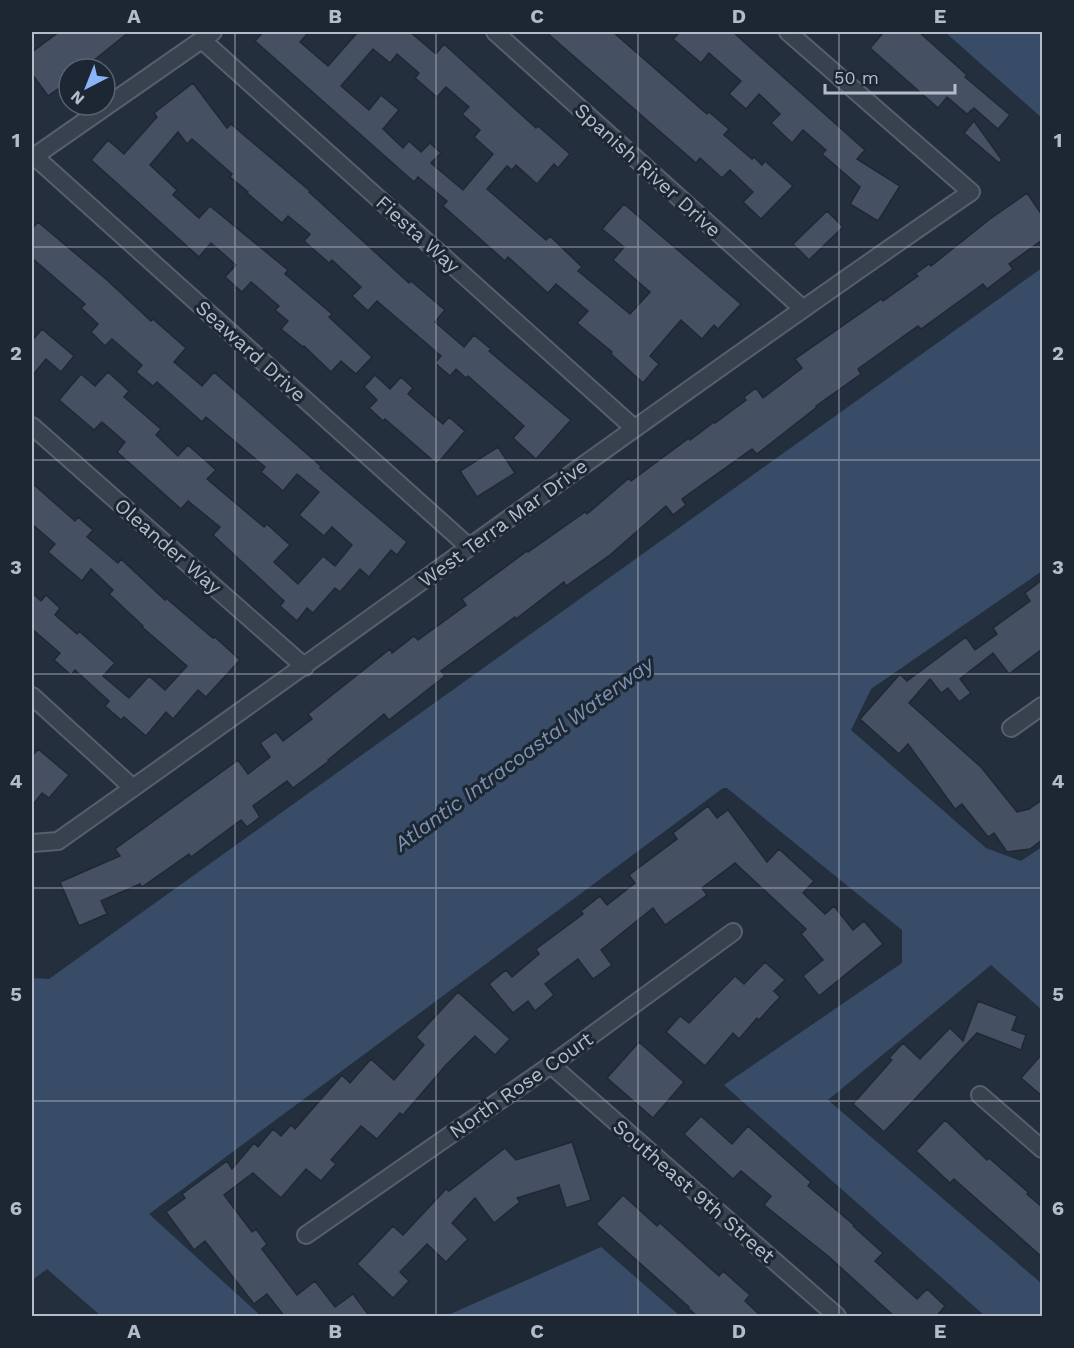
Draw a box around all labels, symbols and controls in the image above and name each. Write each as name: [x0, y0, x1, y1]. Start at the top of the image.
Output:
text: A: [127, 4, 141, 28]
text: B: [328, 4, 342, 28]
text: C: [530, 4, 544, 28]
text: D: [732, 4, 746, 28]
text: E: [934, 4, 946, 28]
north arrow: [57, 57, 117, 117]
scale bar: [825, 57, 956, 95]
text: 50 m: [834, 67, 879, 88]
text: N: [67, 87, 88, 109]
street label: Spanish River Drive: [570, 98, 726, 242]
text: 1: [12, 128, 20, 152]
text: 1: [1054, 128, 1062, 152]
street label: Fiesta Way: [371, 190, 465, 278]
street label: Seaward Drive: [191, 295, 311, 407]
text: 2: [10, 341, 22, 365]
text: 2: [1052, 341, 1064, 365]
street label: West Terra Mar Drive: [414, 454, 592, 592]
street label: Oleander Way: [110, 493, 227, 599]
text: 3: [10, 555, 22, 579]
text: 3: [1052, 555, 1064, 579]
water label: Atlantic Intracoastal Waterway: [388, 650, 659, 857]
text: 4: [10, 769, 23, 793]
text: 4: [1052, 769, 1065, 793]
text: 5: [10, 982, 22, 1006]
text: 5: [1052, 982, 1064, 1006]
street label: North Rose Court: [445, 1026, 598, 1143]
street label: Southeast 9th Street: [608, 1114, 780, 1268]
text: 6: [10, 1196, 22, 1220]
text: 6: [1052, 1196, 1064, 1220]
text: A: [127, 1319, 141, 1343]
text: B: [328, 1319, 342, 1343]
text: C: [530, 1319, 544, 1343]
text: D: [732, 1319, 746, 1343]
text: E: [934, 1319, 946, 1343]

